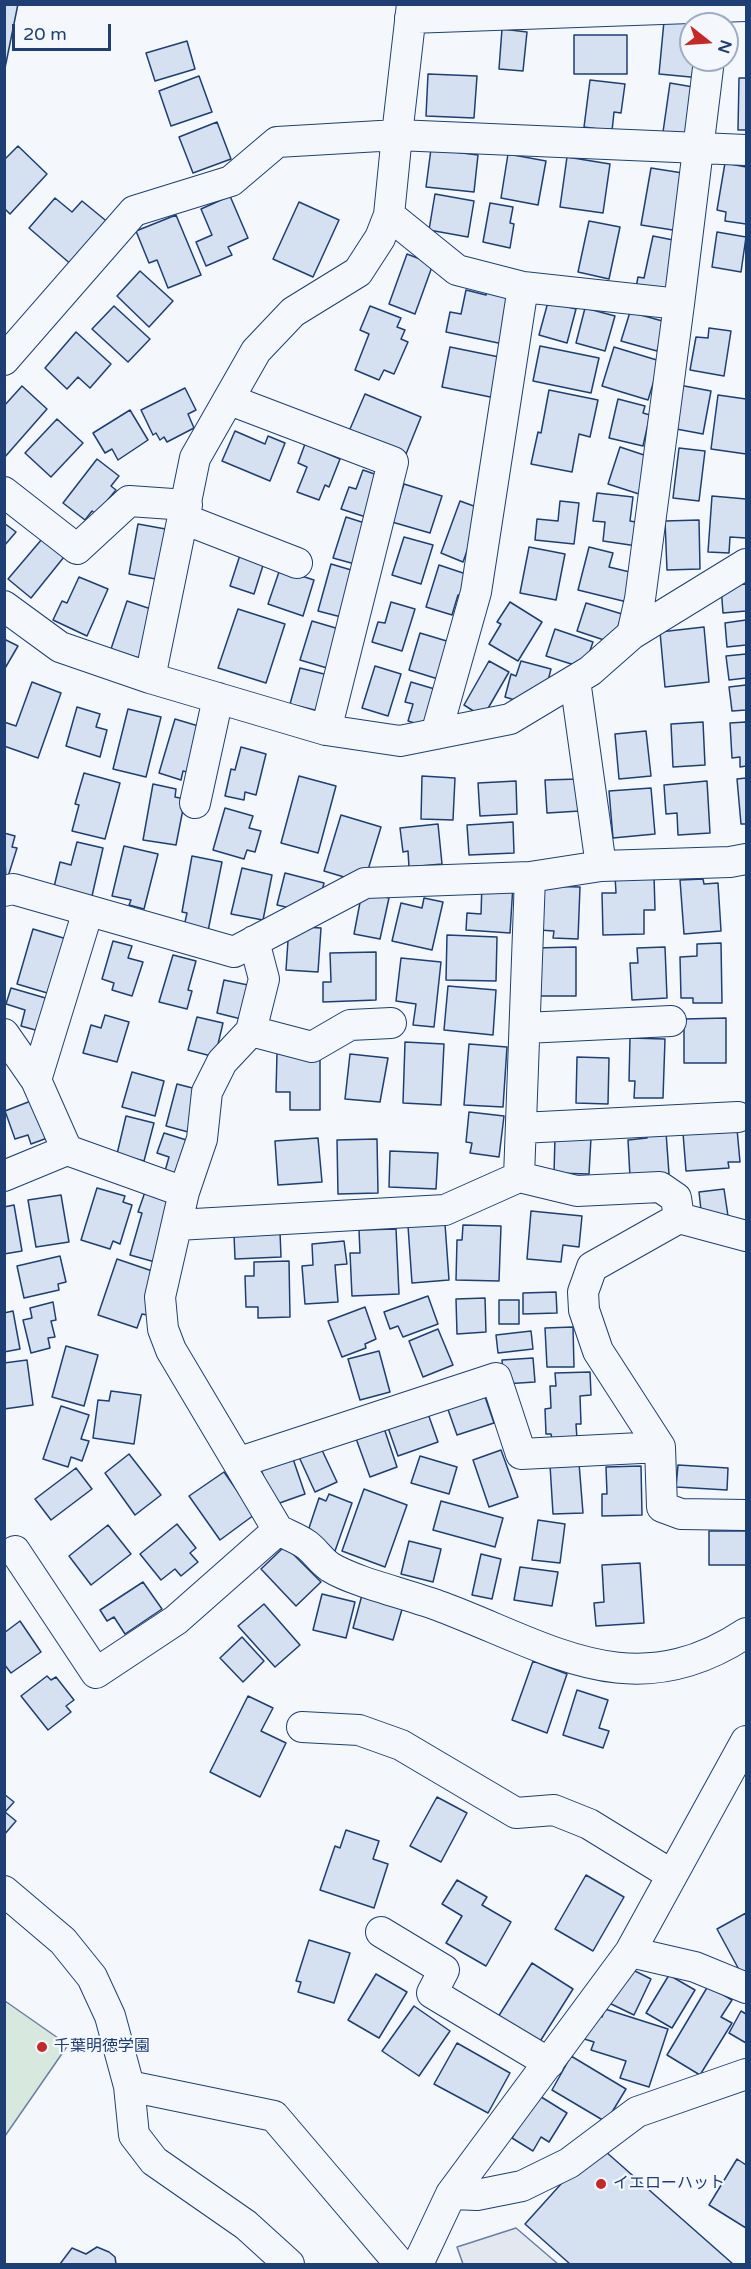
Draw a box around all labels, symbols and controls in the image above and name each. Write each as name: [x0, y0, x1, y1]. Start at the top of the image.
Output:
scale bar: [15, 12, 114, 50]
north arrow: [679, 12, 739, 72]
text: 20 m: [23, 23, 67, 45]
text: N: [713, 38, 736, 56]
place label: 千葉明徳学園: [54, 2037, 150, 2057]
marker: 千葉明徳学園: [35, 2040, 49, 2054]
place label: イエローハット: [613, 2174, 725, 2194]
marker: イエローハット: [594, 2177, 608, 2191]

